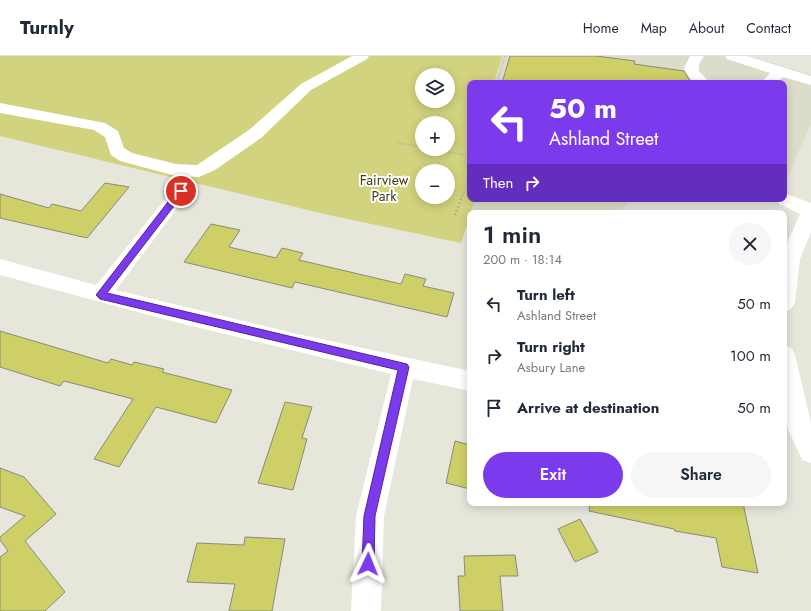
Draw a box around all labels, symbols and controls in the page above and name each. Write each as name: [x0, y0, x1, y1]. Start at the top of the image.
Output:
text: Turnly: [20, 14, 74, 41]
text: Home: [583, 18, 619, 38]
text: Map: [641, 18, 667, 38]
text: About: [689, 18, 724, 38]
text: Contact: [746, 18, 791, 38]
map controls: [415, 68, 455, 204]
button: layers: [415, 68, 455, 108]
text: 50 m: [549, 88, 617, 129]
icon: left: [483, 96, 535, 148]
button: +: [415, 116, 455, 156]
text: Ashland Street: [549, 126, 658, 152]
button: −: [415, 164, 455, 204]
park label: Fairview Park: [360, 170, 409, 206]
text: Then: [483, 172, 513, 194]
icon: right: [521, 172, 543, 194]
pin: [164, 174, 198, 208]
icon: arrive: [170, 180, 192, 202]
text: 1 min: [483, 217, 541, 252]
button: close: [729, 223, 771, 265]
text: 200 m · 18:14: [483, 250, 562, 269]
text: Turn left: [517, 284, 575, 306]
icon: left: [483, 293, 505, 315]
text: 50 m: [737, 293, 771, 315]
text: Ashland Street: [517, 306, 596, 325]
text: Turn right: [517, 336, 585, 358]
icon: right: [483, 345, 505, 367]
text: 100 m: [730, 345, 771, 367]
text: Asbury Lane: [517, 358, 585, 377]
icon: arrive: [483, 397, 505, 419]
text: Arrive at destination: [517, 397, 659, 419]
text: 50 m: [737, 397, 771, 419]
button: Exit: [483, 452, 623, 498]
button: Share: [631, 452, 771, 498]
position arrow: [347, 543, 389, 585]

